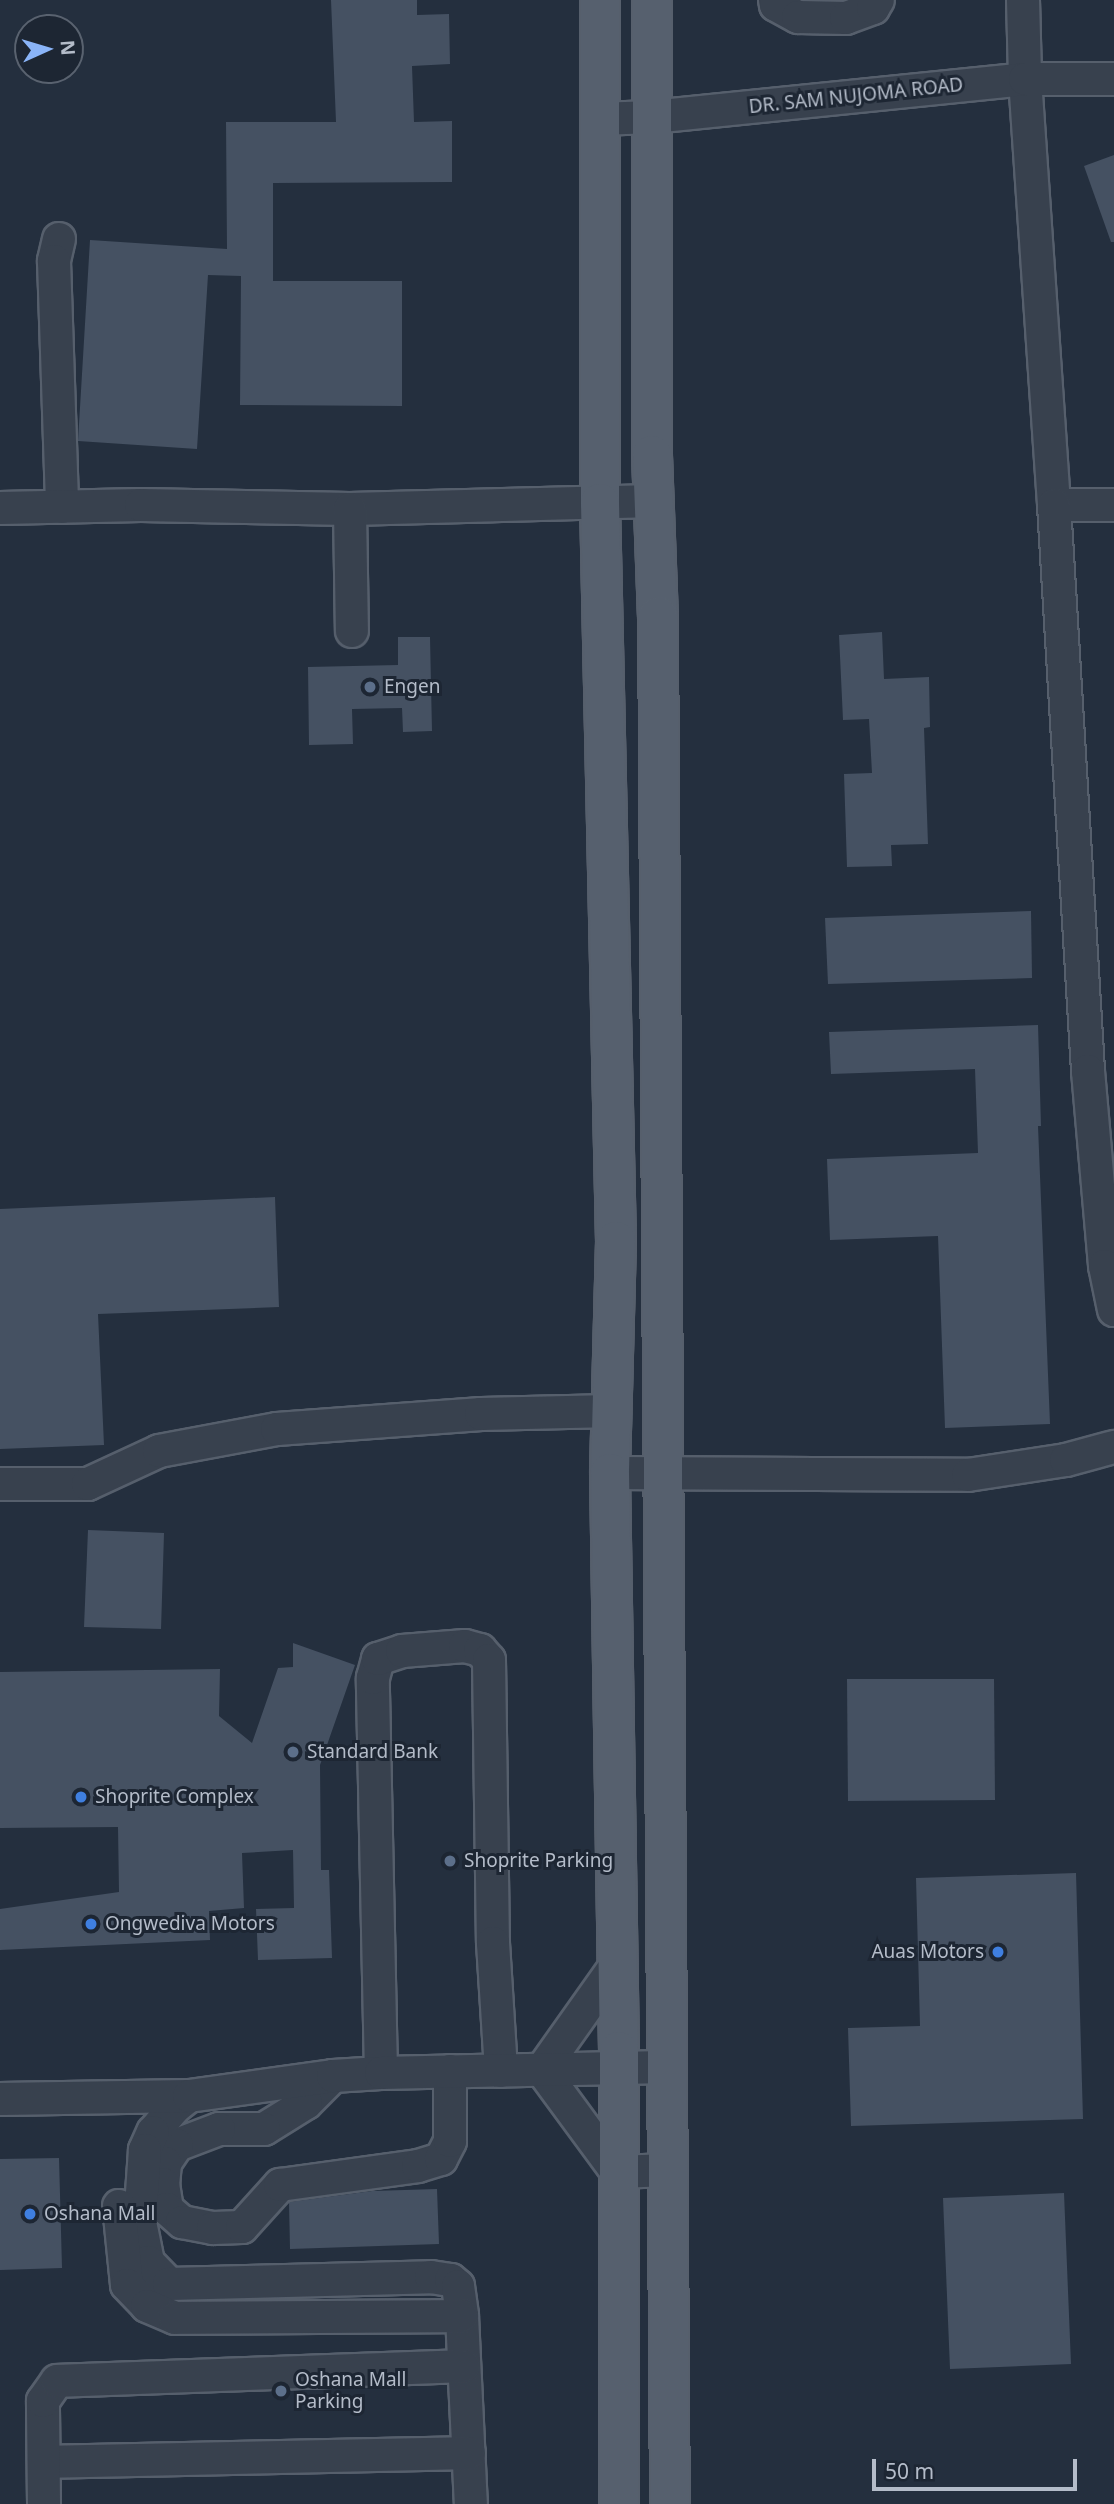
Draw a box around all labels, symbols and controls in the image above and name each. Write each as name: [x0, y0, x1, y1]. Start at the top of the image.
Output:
north arrow: [14, 14, 84, 84]
text: N: [54, 39, 81, 56]
street label: DR. SAM NUJOMA ROAD: [748, 73, 964, 119]
place label: Engen: [384, 676, 440, 698]
marker: Engen: [362, 679, 378, 695]
place label: Standard Bank: [307, 1741, 438, 1763]
marker: Standard Bank: [285, 1744, 301, 1760]
place label: Shoprite Complex: [95, 1786, 254, 1808]
marker: Shoprite Complex: [73, 1789, 89, 1805]
place label: Shoprite Parking: [464, 1850, 613, 1872]
marker: Shoprite Parking: [442, 1853, 458, 1869]
place label: Ongwediva Motors: [105, 1913, 275, 1935]
marker: Ongwediva Motors: [83, 1916, 99, 1932]
place label: Auas Motors: [871, 1941, 984, 1963]
marker: Auas Motors: [990, 1944, 1006, 1960]
place label: Oshana Mall: [44, 2203, 155, 2225]
marker: Oshana Mall: [22, 2206, 38, 2222]
place label: Oshana Mall Parking: [295, 2369, 406, 2413]
marker: Oshana Mall Parking: [273, 2383, 289, 2399]
scale bar: [876, 2444, 1081, 2488]
text: 50 m: [885, 2457, 934, 2485]

